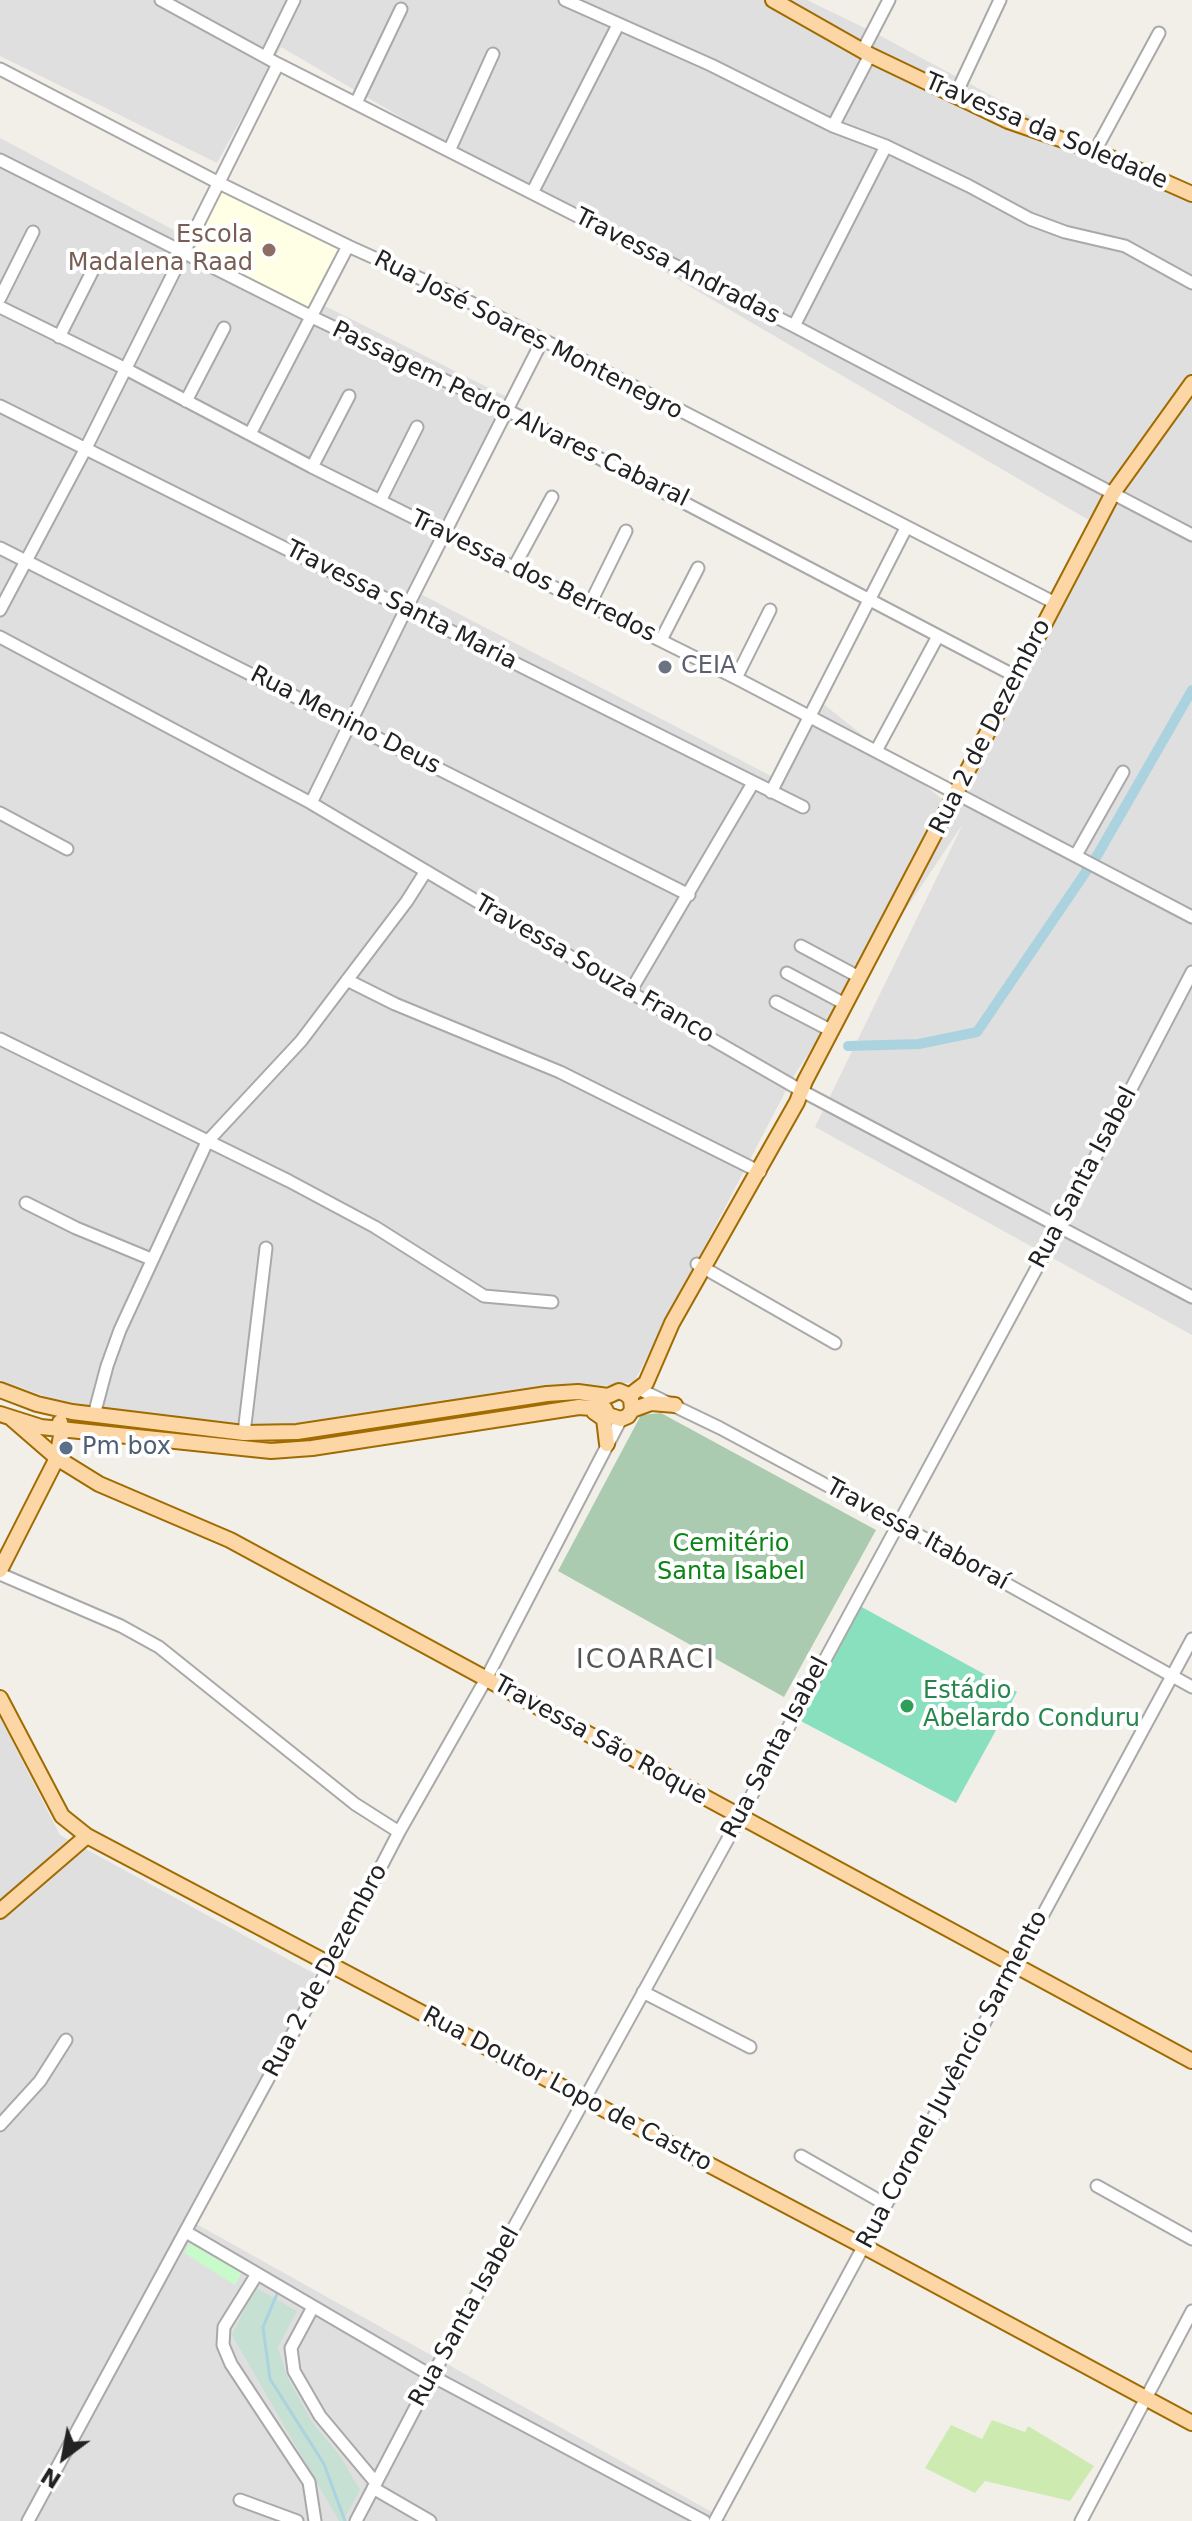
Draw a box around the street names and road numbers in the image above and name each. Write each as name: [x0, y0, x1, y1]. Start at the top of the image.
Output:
street label: Travessa da Soledade: [920, 68, 1172, 196]
street label: Travessa Andradas: [570, 203, 784, 331]
street label: Rua José Soares Montenegro: [369, 245, 687, 427]
street label: Passagem Pedro Alvares Cabaral: [327, 316, 693, 514]
street label: Travessa dos Berredos: [406, 505, 660, 649]
street label: Travessa Santa Maria: [281, 535, 521, 677]
street label: Rua 2 de Dezembro: [924, 615, 1058, 839]
street label: Rua Menino Deus: [245, 661, 445, 781]
street label: Travessa Souza Franco: [469, 890, 719, 1050]
street label: Rua Santa Isabel: [1024, 1083, 1144, 1273]
street label: Travessa Itaboraí: [821, 1473, 1013, 1597]
street label: Rua Santa Isabel: [716, 1653, 836, 1843]
street label: Travessa São Roque: [488, 1670, 712, 1812]
street label: Rua 2 de Dezembro: [258, 1860, 394, 2082]
street label: Rua Coronel Juvêncio Sarmento: [851, 1906, 1055, 2254]
street label: Rua Doutor Lopo de Castro: [418, 2001, 716, 2179]
street label: Rua Santa Isabel: [404, 2222, 526, 2412]

